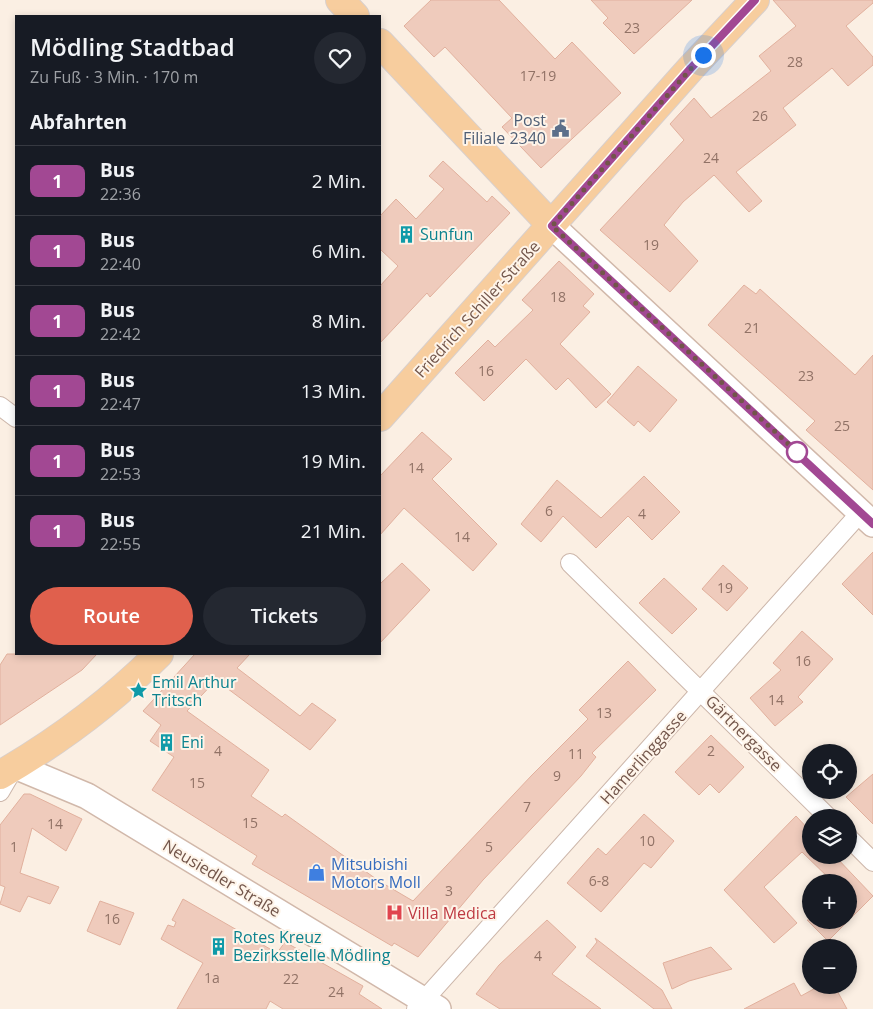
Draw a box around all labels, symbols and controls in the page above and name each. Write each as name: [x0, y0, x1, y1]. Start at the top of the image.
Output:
house number: 23: [624, 18, 640, 37]
text: Mödling Stadtbad: [30, 30, 235, 63]
button: heart: [314, 32, 366, 84]
your location: [691, 43, 716, 68]
house number: 28: [787, 52, 803, 71]
text: Zu Fuß · 3 Min. · 170 m: [30, 66, 198, 88]
house number: 17-19: [520, 66, 556, 85]
house number: 26: [752, 106, 768, 125]
text: Abfahrten: [30, 109, 127, 135]
place label: Post Filiale 2340: [463, 109, 546, 149]
public building icon: Post Filiale 2340: [550, 119, 570, 139]
house number: 24: [703, 148, 719, 167]
text: Bus: [100, 157, 135, 183]
text: 2 Min.: [312, 168, 366, 194]
text: 1: [52, 169, 63, 193]
text: 22:36: [100, 183, 141, 205]
place label: Sunfun: [420, 223, 473, 245]
building icon: Sunfun: [396, 224, 416, 244]
text: Bus: [100, 227, 135, 253]
house number: 19: [643, 235, 659, 254]
street label: Friedrich Schiller-Straße: [409, 236, 545, 382]
text: 6 Min.: [312, 238, 366, 264]
text: 1: [52, 239, 63, 263]
text: 22:40: [100, 253, 141, 275]
house number: 18: [550, 287, 566, 306]
text: Bus: [100, 297, 135, 323]
text: 8 Min.: [312, 308, 366, 334]
text: 1: [52, 309, 63, 333]
house number: 21: [744, 318, 760, 337]
text: 22:42: [100, 323, 141, 345]
house number: 16: [478, 361, 494, 380]
house number: 23: [798, 366, 814, 385]
text: Bus: [100, 367, 135, 393]
text: 13 Min.: [301, 378, 366, 404]
text: 1: [52, 379, 63, 403]
text: 22:47: [100, 393, 141, 415]
house number: 25: [834, 416, 850, 435]
text: Bus: [100, 437, 135, 463]
unlabelled marker: [786, 441, 808, 463]
text: 19 Min.: [301, 448, 366, 474]
text: 1: [52, 449, 63, 473]
house number: 14: [408, 458, 424, 477]
text: 22:53: [100, 463, 141, 485]
house number: 6: [545, 501, 553, 520]
house number: 4: [638, 504, 646, 523]
text: Bus: [100, 507, 135, 533]
text: 21 Min.: [301, 518, 366, 544]
text: 1: [52, 519, 63, 543]
house number: 14: [454, 527, 470, 546]
text: 22:55: [100, 533, 141, 555]
house number: 19: [717, 578, 733, 597]
button: Route: [30, 587, 193, 645]
button: Tickets: [203, 587, 366, 645]
house number: 16: [795, 651, 811, 670]
place label: Emil Arthur Tritsch: [152, 671, 237, 711]
place icon: Emil Arthur Tritsch: [128, 681, 148, 701]
street label: Gärtnergasse: [701, 690, 787, 776]
house number: 14: [768, 690, 784, 709]
house number: 13: [596, 703, 612, 722]
street label: Hamerlinggasse: [595, 705, 691, 809]
place label: Eni: [181, 731, 204, 753]
building icon: Eni: [157, 732, 177, 752]
house number: 4: [214, 741, 222, 760]
house number: 2: [707, 741, 715, 760]
house number: 11: [568, 744, 584, 763]
map controls: [802, 744, 857, 994]
button: locate: [802, 744, 857, 799]
house number: 9: [553, 766, 561, 785]
house number: 15: [189, 773, 205, 792]
house number: 7: [523, 797, 531, 816]
button: layers: [802, 809, 857, 864]
house number: 15: [242, 813, 258, 832]
house number: 14: [47, 814, 63, 833]
house number: 10: [639, 831, 655, 850]
street label: Neusiedler Straße: [159, 834, 285, 922]
house number: 1: [10, 837, 18, 856]
house number: 5: [485, 837, 493, 856]
place label: Mitsubishi Motors Moll: [331, 853, 421, 893]
shop icon: Mitsubishi Motors Moll: [307, 863, 327, 883]
house number: 6-8: [589, 871, 609, 890]
button: +: [802, 874, 857, 929]
house number: 3: [445, 881, 453, 900]
place label: Villa Medica: [408, 902, 496, 924]
hospital icon: Villa Medica: [384, 903, 404, 923]
house number: 16: [104, 909, 120, 928]
place label: Rotes Kreuz Bezirksstelle Mödling: [233, 926, 391, 966]
building icon: Rotes Kreuz Bezirksstelle Mödling: [209, 936, 229, 956]
button: −: [802, 939, 857, 994]
house number: 4: [534, 946, 542, 965]
house number: 1a: [204, 968, 220, 987]
house number: 22: [283, 969, 299, 988]
house number: 24: [328, 982, 344, 1001]

